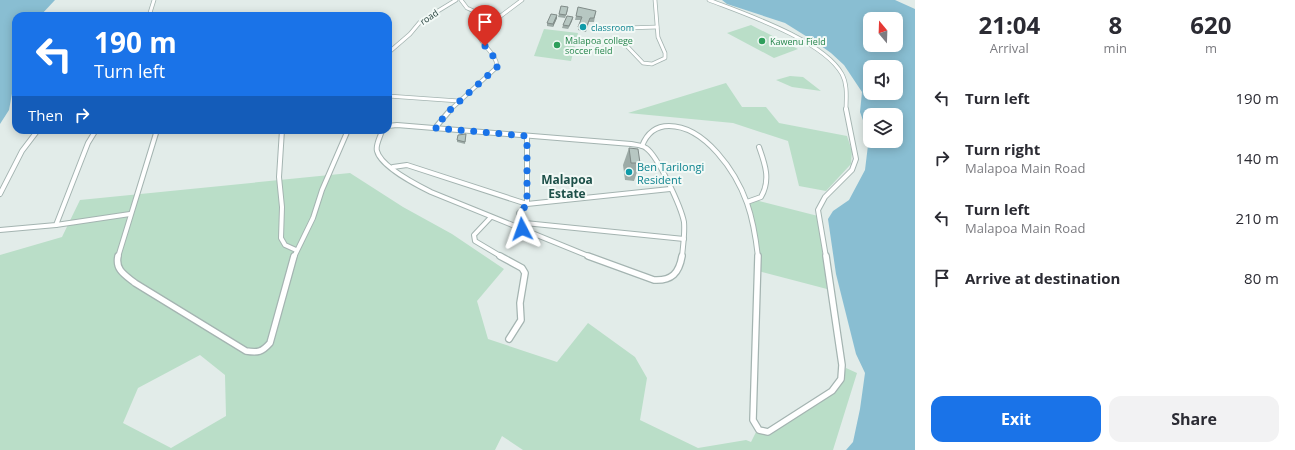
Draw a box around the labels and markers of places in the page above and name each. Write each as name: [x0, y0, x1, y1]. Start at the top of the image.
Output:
pin: [468, 5, 502, 46]
place label: classroom: [591, 21, 634, 34]
marker: classroom: [578, 22, 588, 32]
place label: Malapoa college soccer field: [565, 34, 633, 57]
place label: Kawenu Field: [770, 35, 826, 48]
marker: Kawenu Field: [757, 36, 767, 46]
marker: Malapoa college soccer field: [552, 40, 562, 50]
place label: Ben Tarilongi Resident: [637, 159, 704, 187]
marker: Ben Tarilongi Resident: [624, 167, 634, 177]

